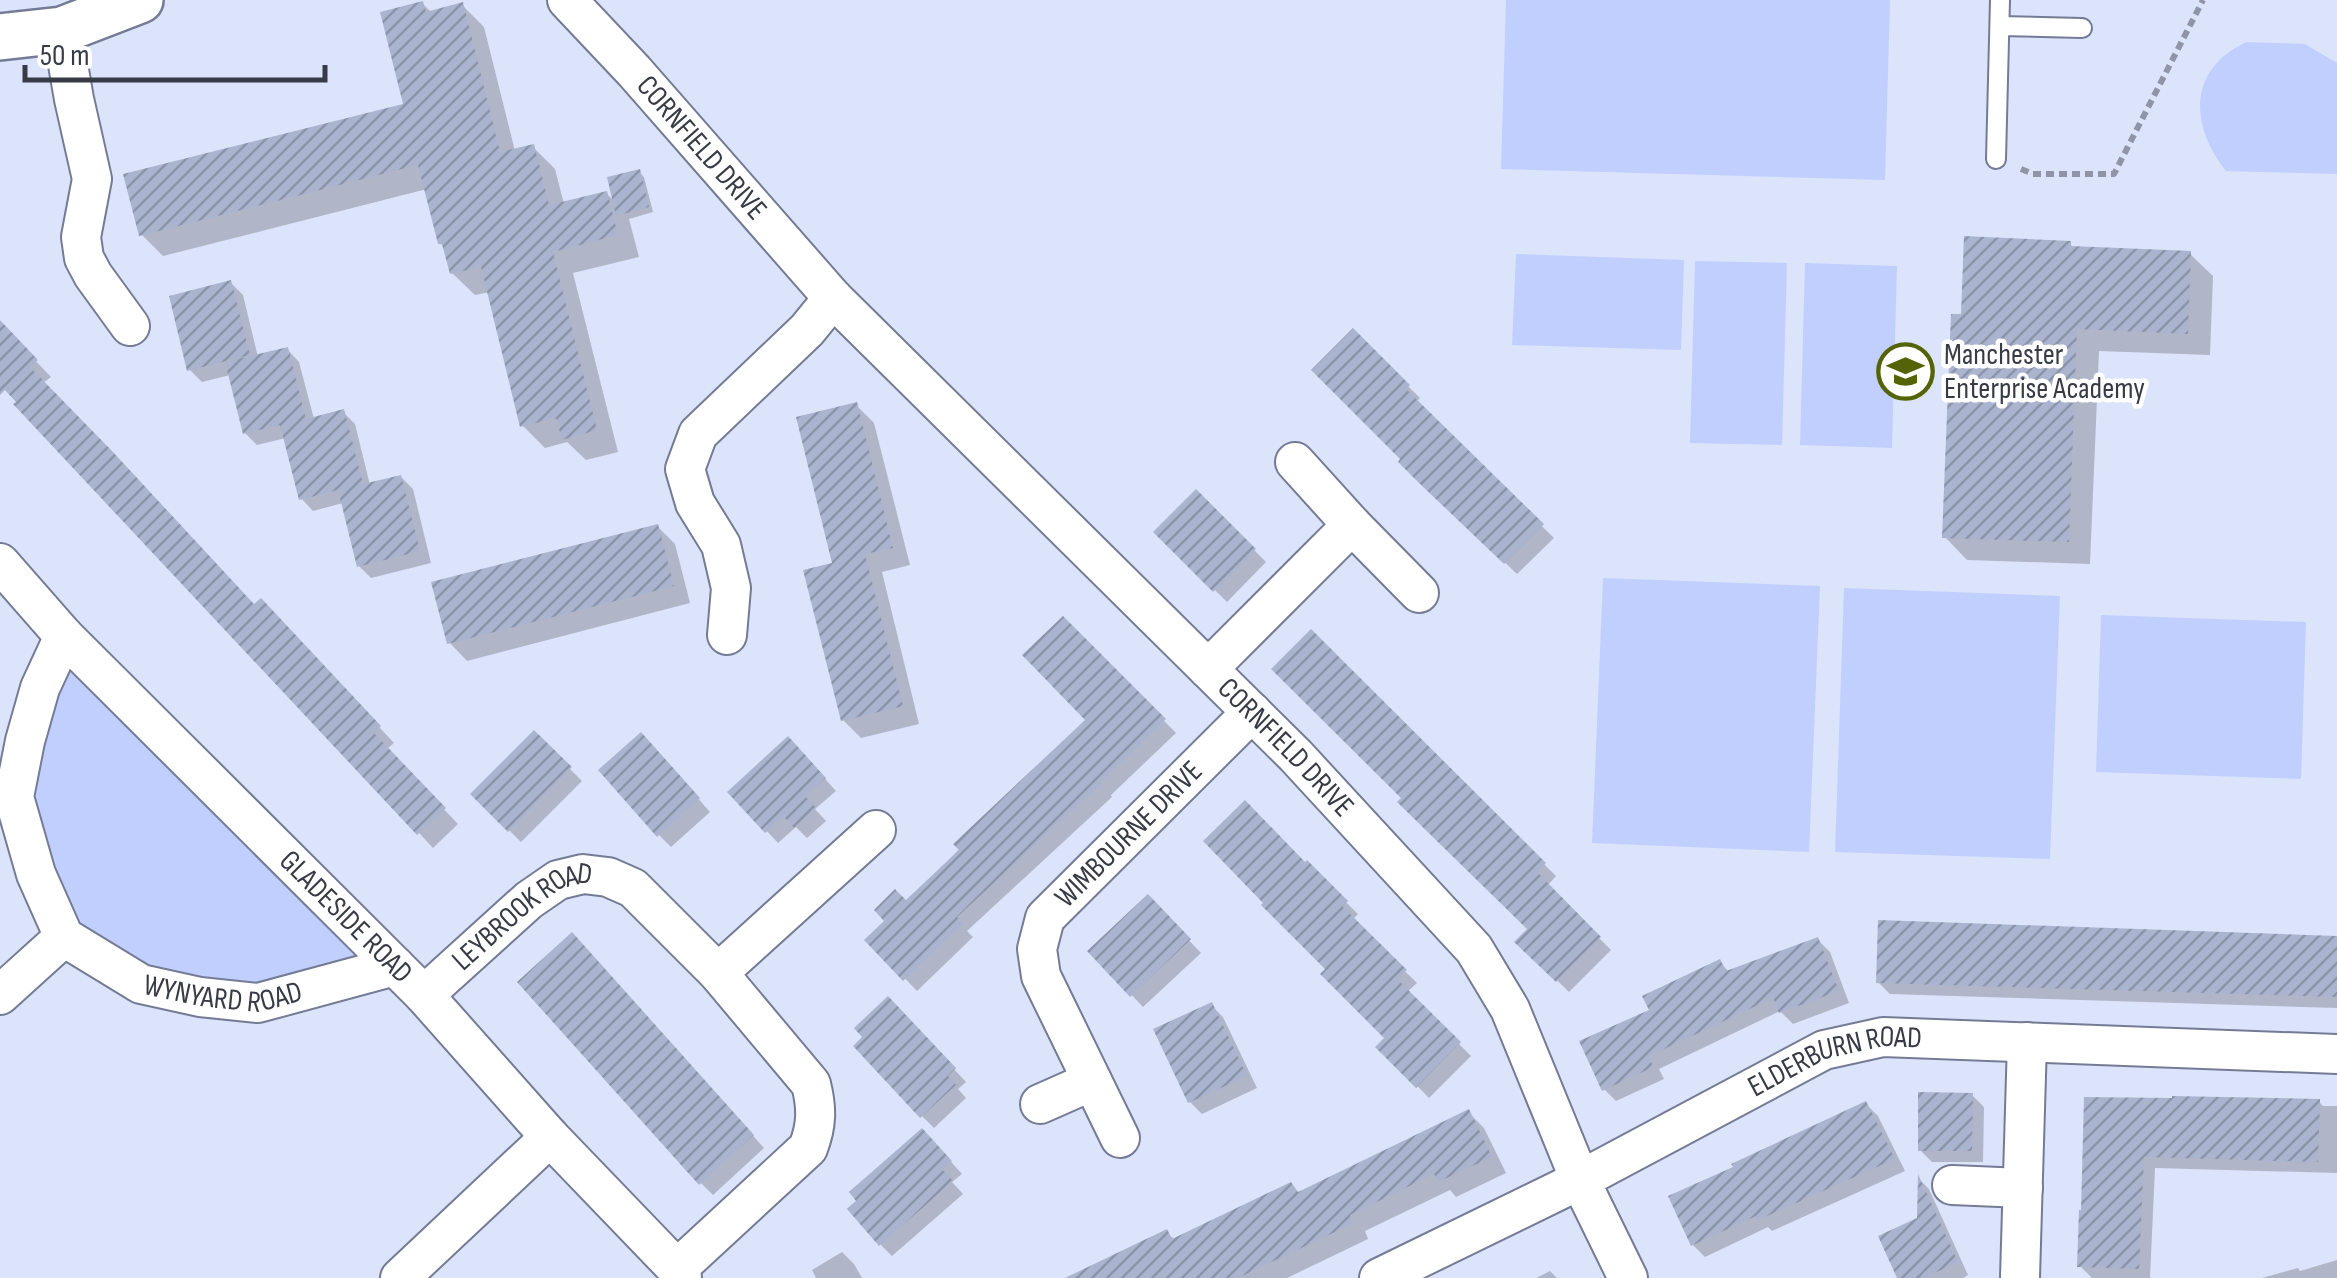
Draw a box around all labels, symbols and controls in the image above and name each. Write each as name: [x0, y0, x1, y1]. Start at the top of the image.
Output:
scale bar: [25, 20, 325, 82]
text: 50 m: [40, 38, 89, 74]
street label: CORNFIELD DRIVE: [629, 68, 774, 227]
place label: Manchester Enterprise Academy: [1944, 337, 2145, 407]
school or university icon: Manchester Enterprise Academy: [1875, 342, 1935, 402]
street label: CORNFIELD DRIVE: [1210, 671, 1361, 825]
street label: WIMBOURNE DRIVE: [1048, 753, 1210, 915]
street label: GLADESIDE ROAD: [272, 843, 420, 991]
street label: LEYBROOK ROAD: [445, 855, 594, 978]
street label: WYNYARD ROAD: [140, 967, 306, 1021]
street label: ELDERBURN ROAD: [1742, 1019, 1922, 1105]

